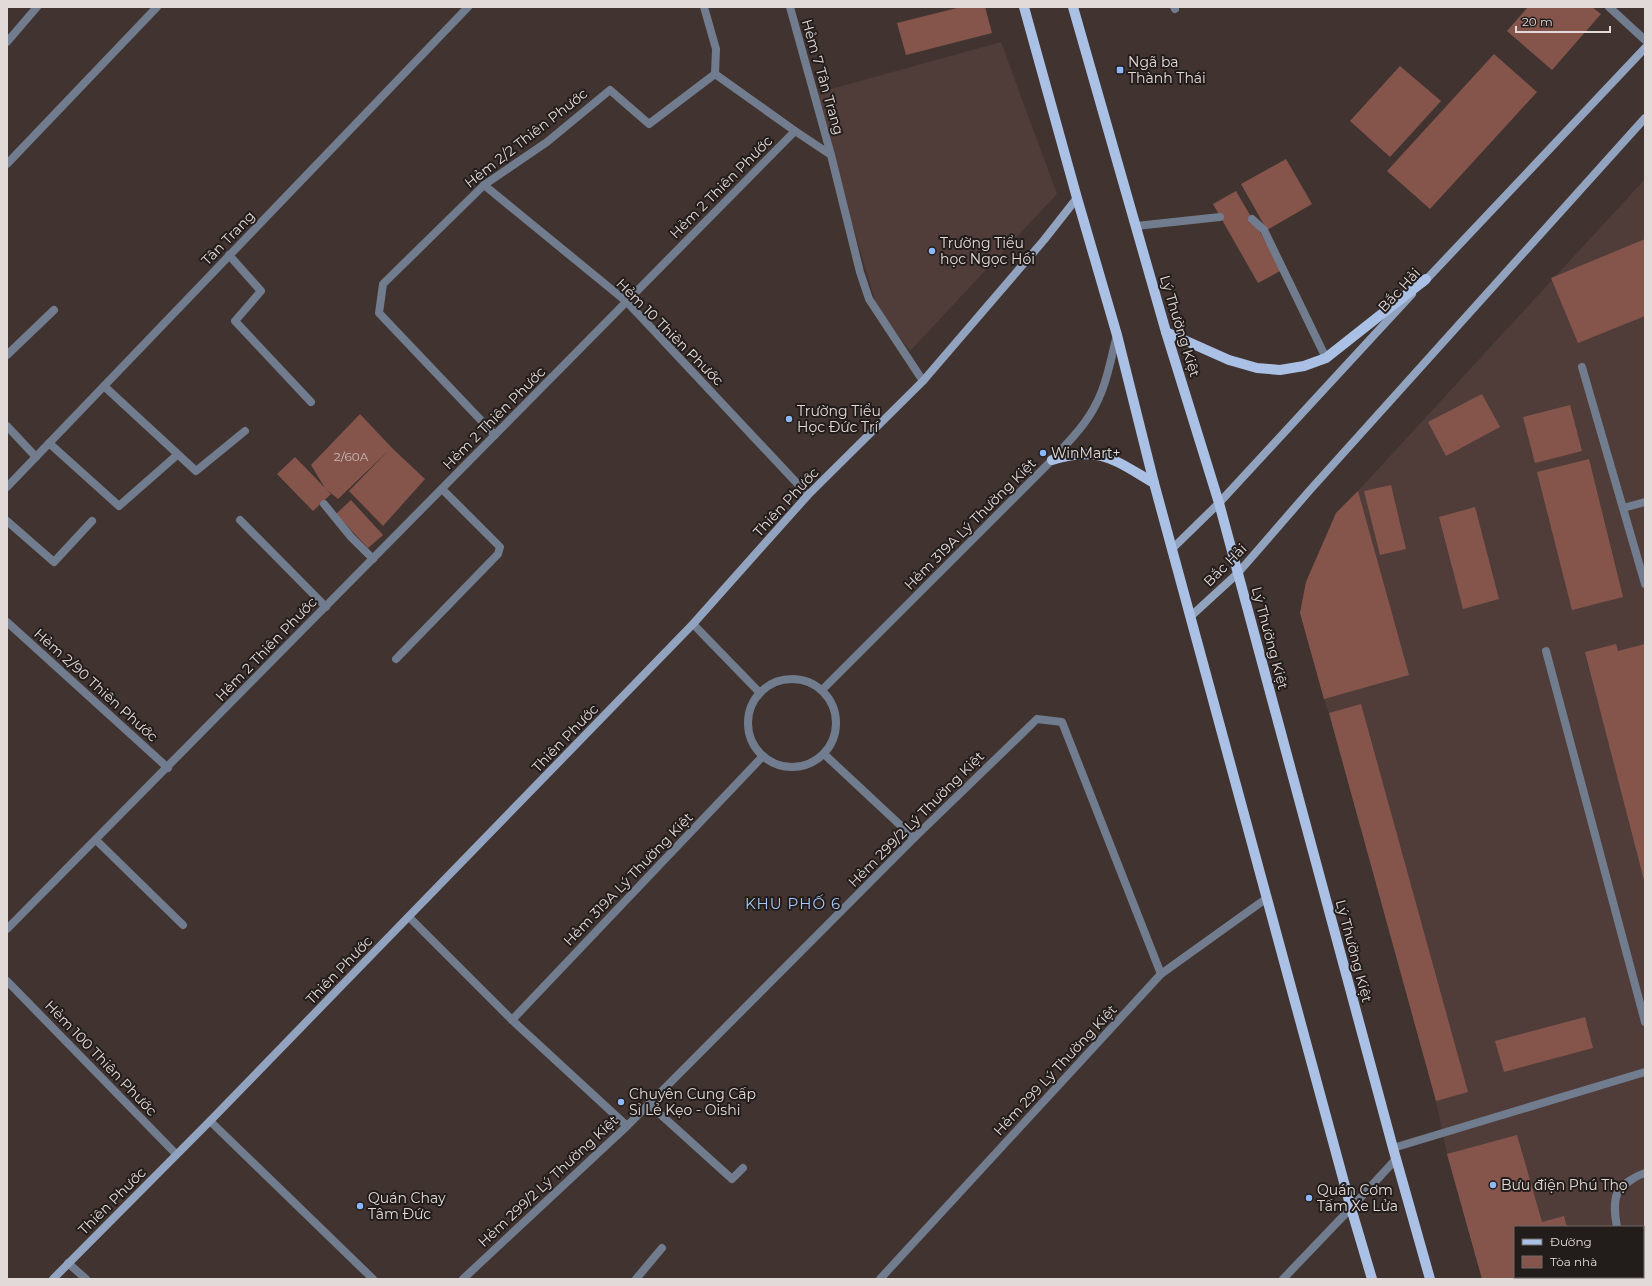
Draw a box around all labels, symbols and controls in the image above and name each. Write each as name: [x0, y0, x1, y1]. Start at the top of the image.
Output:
scale bar: [1516, 8, 1610, 34]
text: 20 m: [1522, 14, 1553, 29]
street label: Hẻm 7 Tân Trang: [798, 17, 848, 137]
place label: Ngã ba Thành Thái: [1128, 53, 1206, 87]
marker: Ngã ba Thành Thái: [1115, 65, 1125, 75]
street label: Hẻm 2/2 Thiên Phước: [461, 84, 591, 192]
street label: Hẻm 2 Thiên Phước: [666, 132, 776, 242]
street label: Tân Trang: [197, 207, 259, 269]
place label: Trường Tiểu học Ngọc Hồi: [940, 234, 1035, 268]
marker: Trường Tiểu học Ngọc Hồi: [927, 246, 937, 256]
street label: Bắc Hải: [1374, 264, 1424, 316]
street label: Lý Thường Kiệt: [1156, 273, 1204, 379]
street label: Hẻm 10 Thiên Phước: [613, 275, 728, 390]
street label: Hẻm 2 Thiên Phước: [439, 363, 549, 473]
place label: Trường Tiểu Học Đức Trí: [797, 402, 881, 436]
marker: Trường Tiểu Học Đức Trí: [784, 414, 794, 424]
place label: WinMart+: [1051, 444, 1121, 462]
marker: WinMart+: [1038, 448, 1048, 458]
house number: 2/60A: [334, 449, 369, 464]
street label: Hẻm 319A Lý Thường Kiệt: [900, 454, 1040, 594]
street label: Thiên Phước: [749, 464, 823, 540]
street label: Bắc Hải: [1200, 540, 1250, 590]
street label: Lý Thường Kiệt: [1248, 585, 1292, 692]
street label: Hẻm 2 Thiên Phước: [212, 593, 321, 705]
street label: Hẻm 2/90 Thiên Phước: [30, 624, 162, 746]
street label: Thiên Phước: [528, 700, 602, 776]
street label: Hẻm 299/2 Lý Thường Kiệt: [844, 747, 988, 891]
street label: Hẻm 319A Lý Thường Kiệt: [559, 808, 697, 950]
district label: KHU PHỐ 6: [745, 894, 841, 913]
street label: Lý Thường Kiệt: [1332, 898, 1376, 1005]
street label: Thiên Phước: [302, 932, 376, 1008]
street label: Hẻm 100 Thiên Phước: [41, 996, 161, 1120]
street label: Hẻm 299 Lý Thường Kiệt: [990, 1001, 1121, 1139]
place label: Chuyên Cung Cấp Sỉ Lẻ Kẹo - Oishi: [629, 1085, 756, 1119]
marker: Chuyên Cung Cấp Sỉ Lẻ Kẹo - Oishi: [616, 1097, 626, 1107]
street label: Hẻm 299/2 Lý Thường Kiệt: [474, 1111, 622, 1251]
street label: Thiên Phước: [74, 1163, 150, 1239]
place label: Bưu điện Phú Thọ: [1501, 1176, 1628, 1194]
marker: Bưu điện Phú Thọ: [1488, 1180, 1498, 1190]
place label: Quán Cơm Tấm Xe Lửa: [1317, 1181, 1398, 1215]
place label: Quán Chay Tâm Đức: [368, 1189, 446, 1223]
marker: Quán Cơm Tấm Xe Lửa: [1304, 1193, 1314, 1203]
marker: Quán Chay Tâm Đức: [355, 1201, 365, 1211]
legend: [1514, 1226, 1644, 1278]
text: Đường: [1550, 1234, 1592, 1249]
text: Tòa nhà: [1550, 1254, 1597, 1269]

